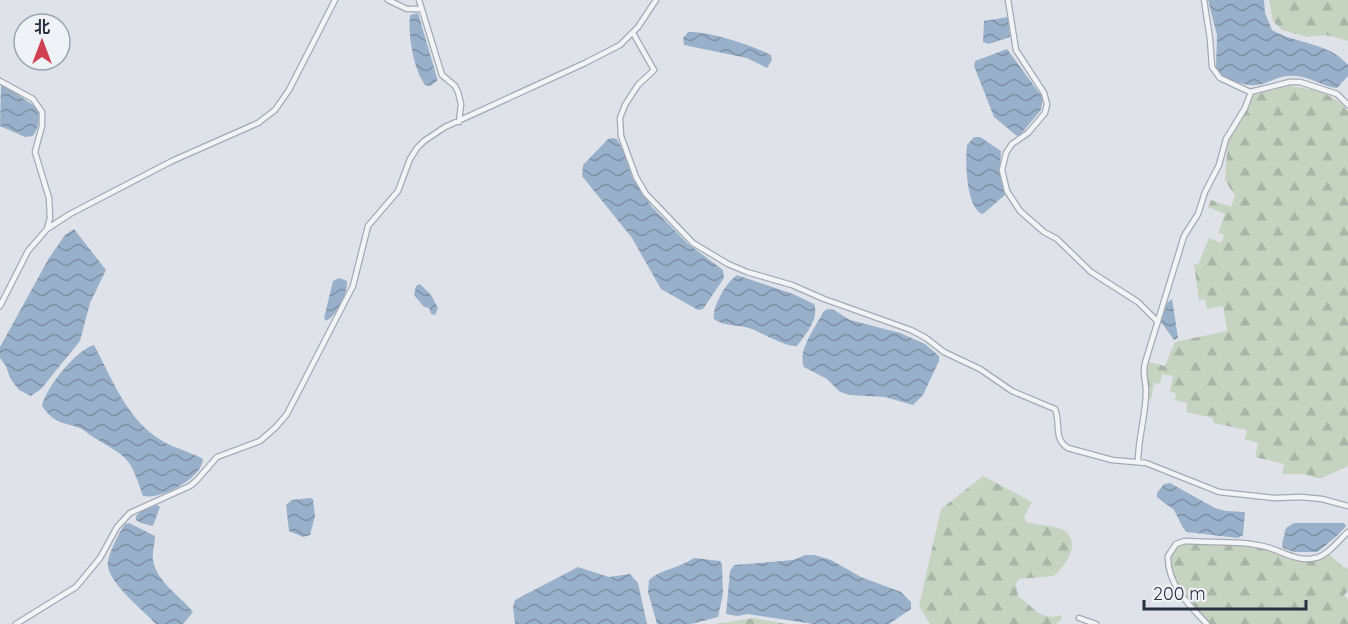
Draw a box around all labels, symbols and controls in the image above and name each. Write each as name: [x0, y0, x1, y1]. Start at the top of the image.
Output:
north arrow: [12, 12, 72, 72]
text: 北: [34, 17, 50, 37]
scale bar: [1144, 573, 1306, 611]
text: 200 m: [1153, 582, 1206, 605]

